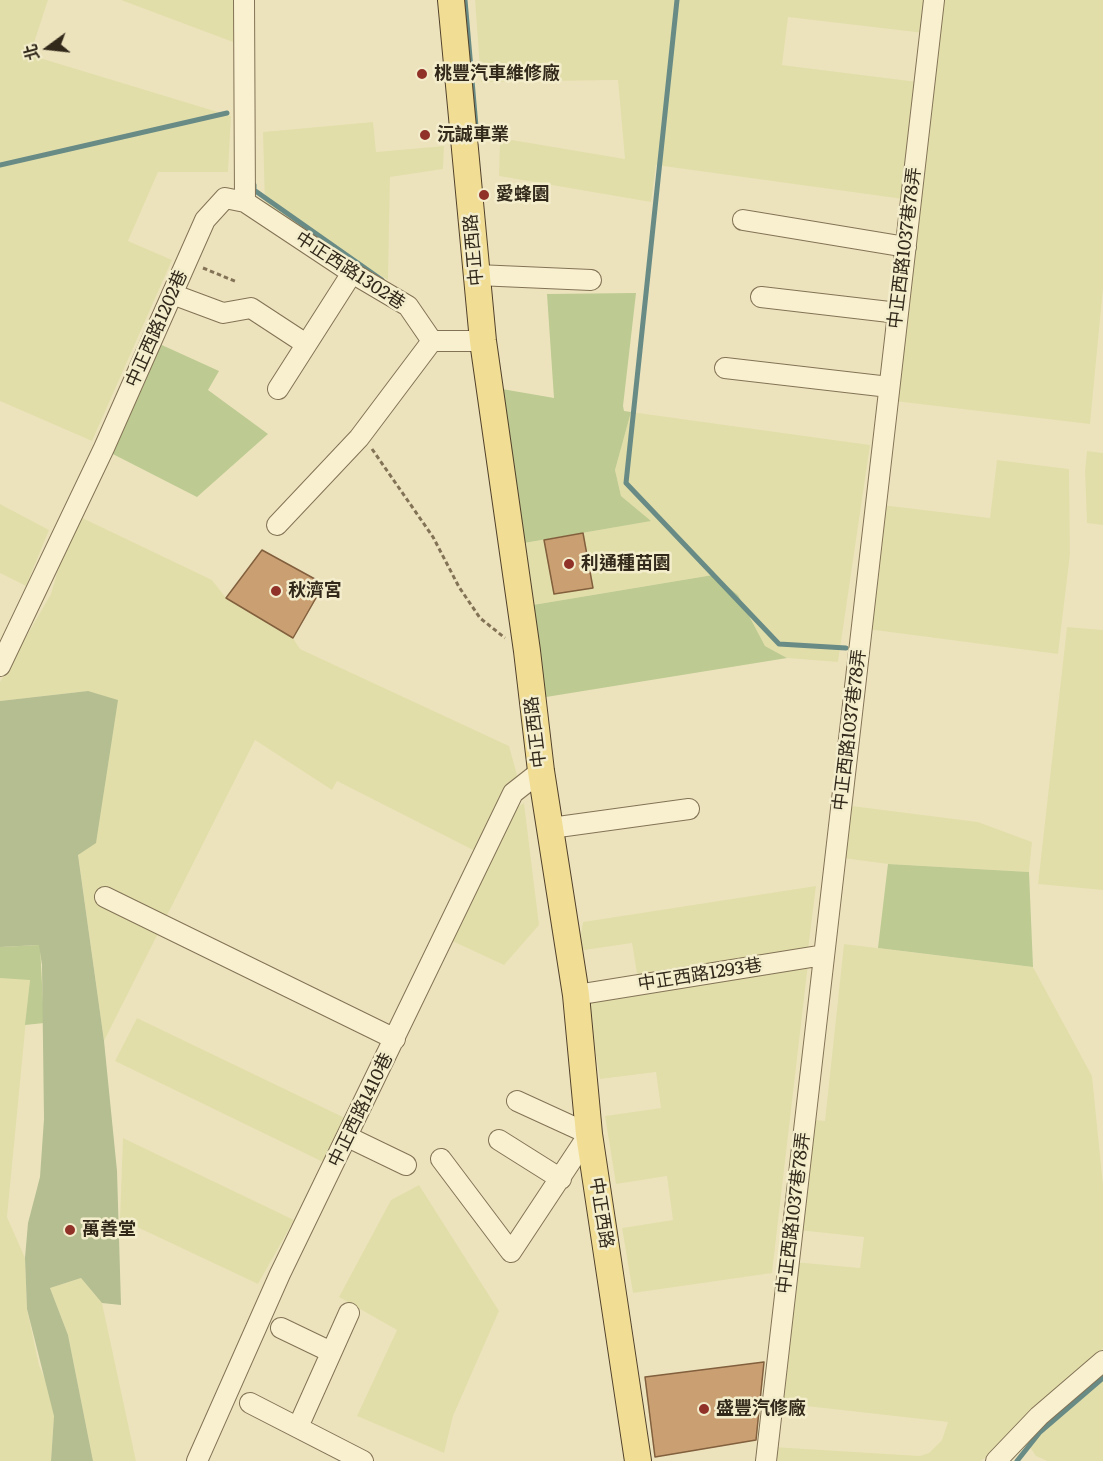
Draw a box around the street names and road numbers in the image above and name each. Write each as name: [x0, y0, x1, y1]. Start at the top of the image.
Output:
street label: 中正西路1037巷78弄: [884, 166, 926, 330]
street label: 中正西路: [460, 213, 488, 287]
street label: 中正西路1302巷: [291, 228, 409, 314]
street label: 中正西路1202巷: [122, 267, 192, 391]
street label: 中正西路1037巷78弄: [829, 648, 871, 812]
street label: 中正西路: [521, 695, 551, 769]
street label: 中正西路1293巷: [636, 955, 764, 995]
street label: 中正西路1410巷: [324, 1049, 398, 1171]
street label: 中正西路1037巷78弄: [773, 1131, 815, 1295]
street label: 中正西路: [585, 1176, 617, 1250]

